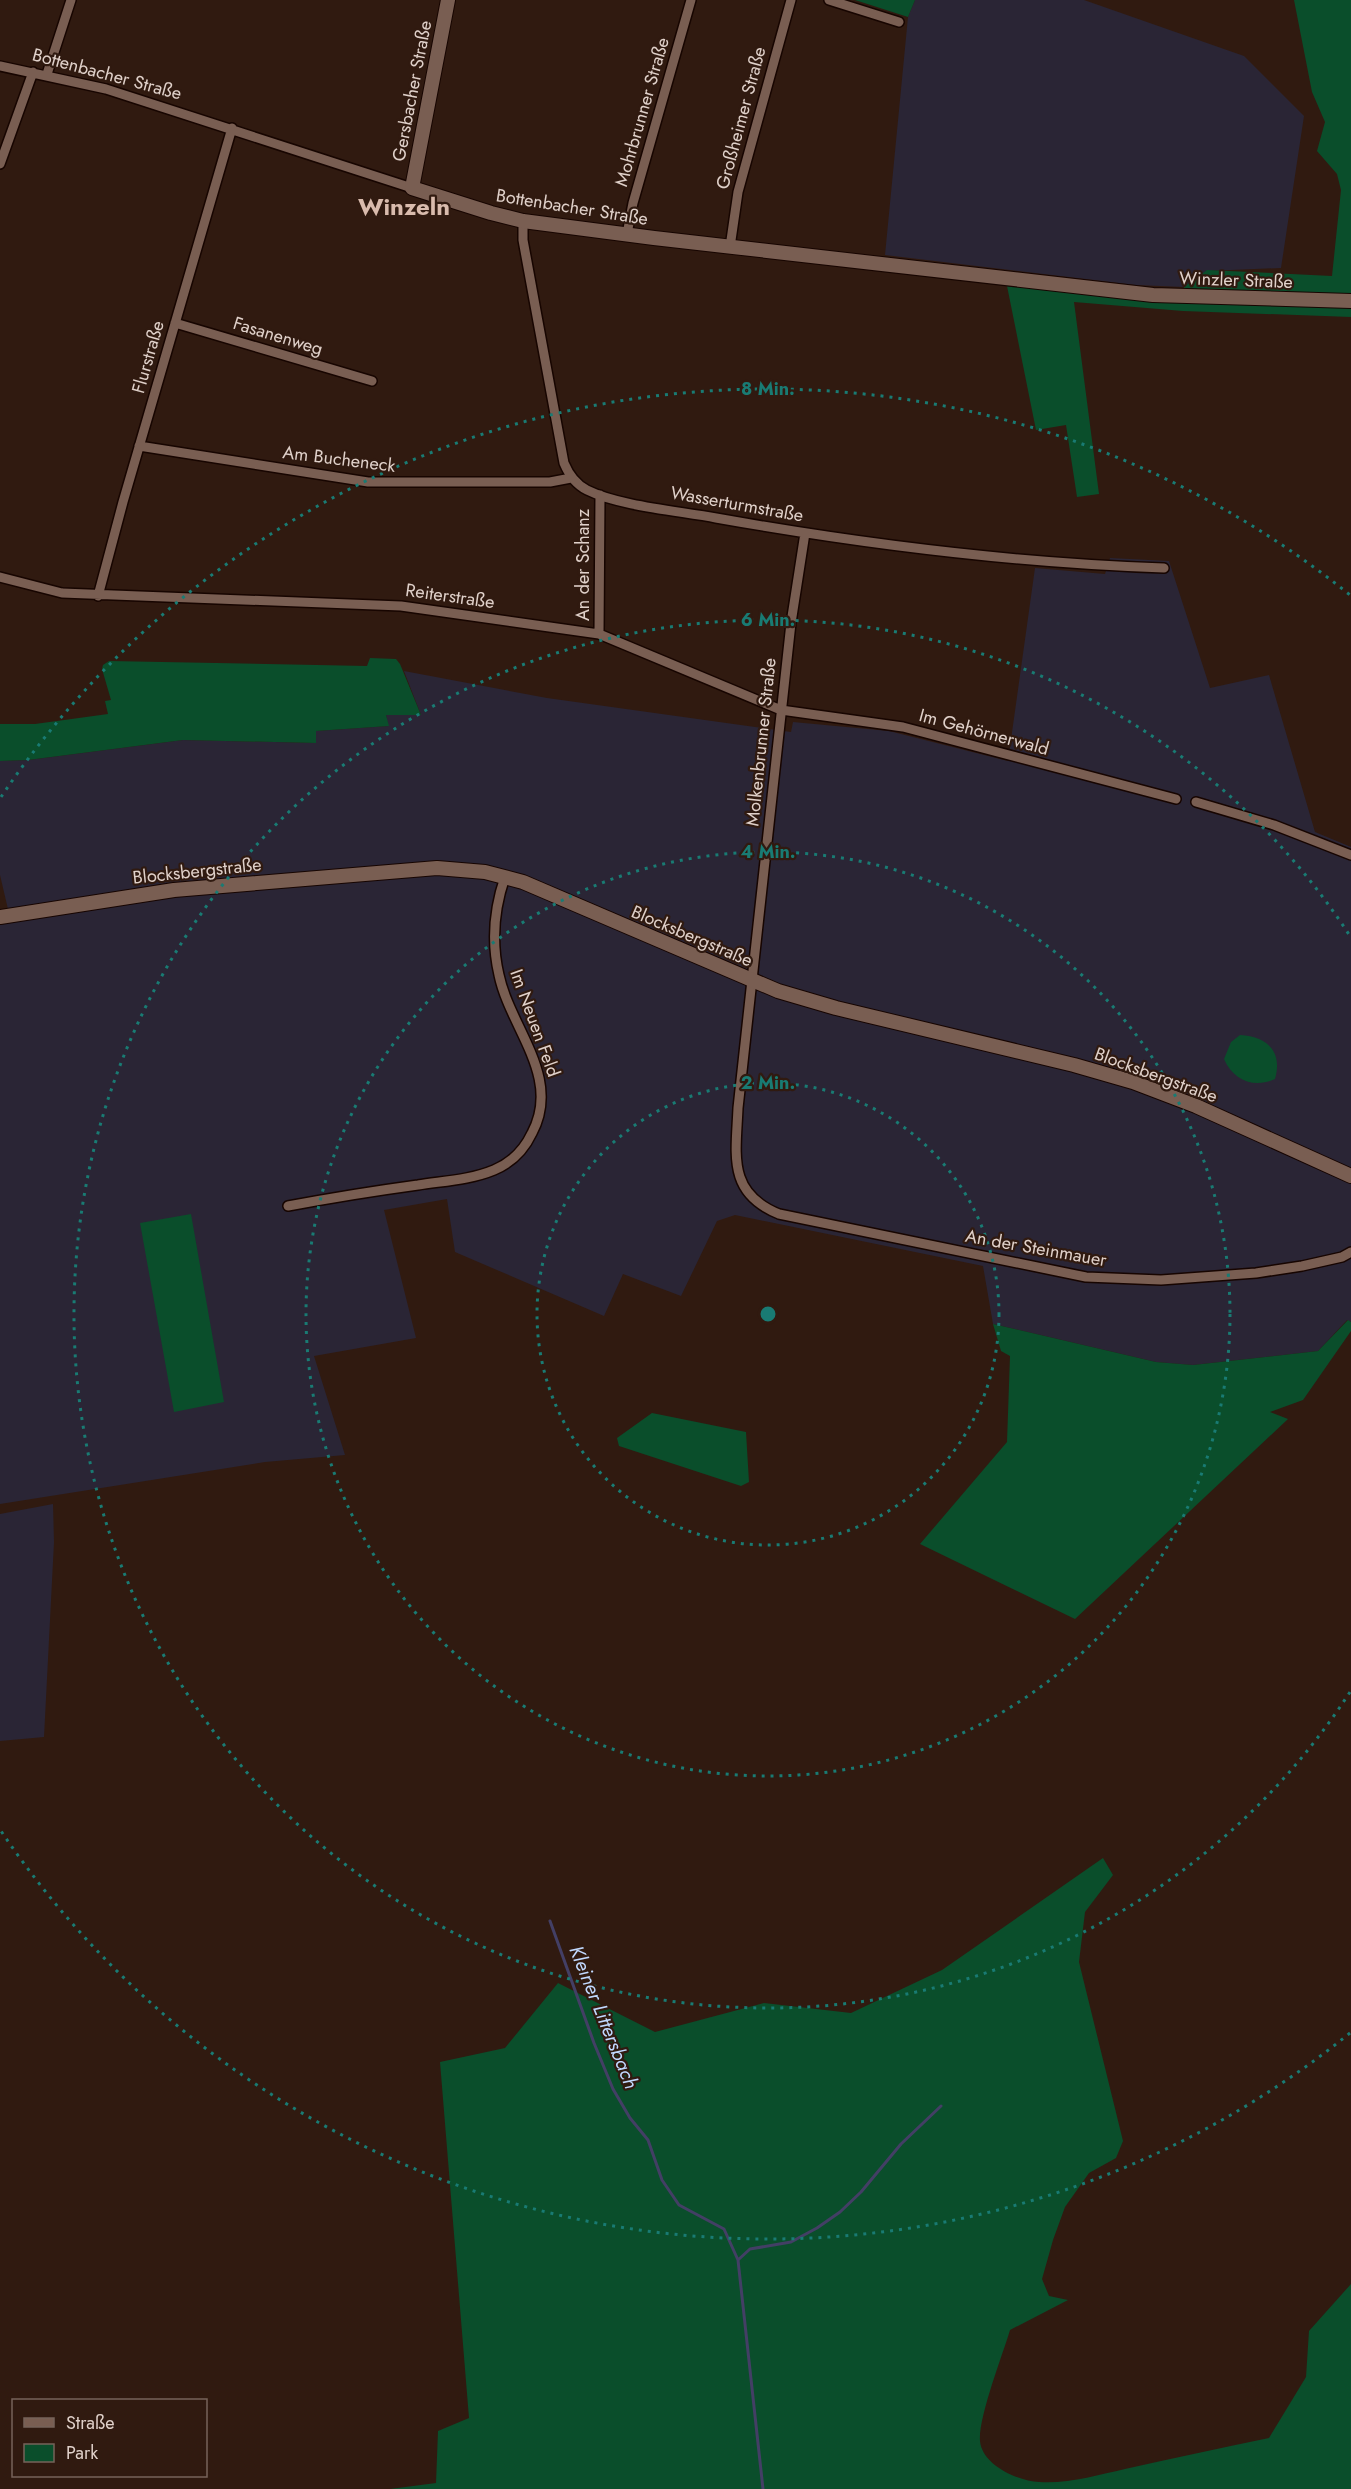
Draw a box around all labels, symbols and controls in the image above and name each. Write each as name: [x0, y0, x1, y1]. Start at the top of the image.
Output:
street label: Gersbacher Straße: [386, 18, 438, 164]
street label: Mohrbrunner Straße: [608, 34, 676, 190]
street label: Bottenbacher Straße: [29, 42, 185, 106]
street label: Großheimer Straße: [709, 44, 773, 192]
street label: Bottenbacher Straße: [494, 182, 650, 232]
district label: Winzeln: [358, 189, 450, 224]
street label: Winzler Straße: [1179, 265, 1293, 295]
street label: Fasanenweg: [230, 310, 326, 362]
street label: Flurstraße: [125, 318, 171, 396]
text: 8 Min.: [741, 376, 795, 402]
street label: Am Bucheneck: [281, 439, 397, 479]
street label: Wasserturmstraße: [669, 480, 805, 528]
street label: An der Schanz: [570, 508, 596, 621]
street label: Reiterstraße: [404, 577, 496, 615]
text: 6 Min.: [741, 607, 795, 633]
street label: Molkenbrunner Straße: [739, 657, 783, 827]
street label: Im Gehörnerwald: [916, 702, 1052, 762]
text: 4 Min.: [740, 839, 796, 865]
street label: Blocksbergstraße: [131, 851, 263, 891]
street label: Blocksbergstraße: [627, 899, 757, 973]
street label: Im Neuen Feld: [503, 966, 567, 1080]
street label: Blocksbergstraße: [1091, 1041, 1221, 1109]
text: 2 Min.: [741, 1070, 795, 1096]
street label: An der Steinmauer: [963, 1223, 1109, 1273]
centre of rings: [758, 1304, 778, 1324]
water label: Kleiner Littersbach: [562, 1941, 646, 2093]
legend: [12, 2399, 207, 2477]
text: Straße: [66, 2410, 114, 2436]
text: Park: [66, 2440, 98, 2466]

